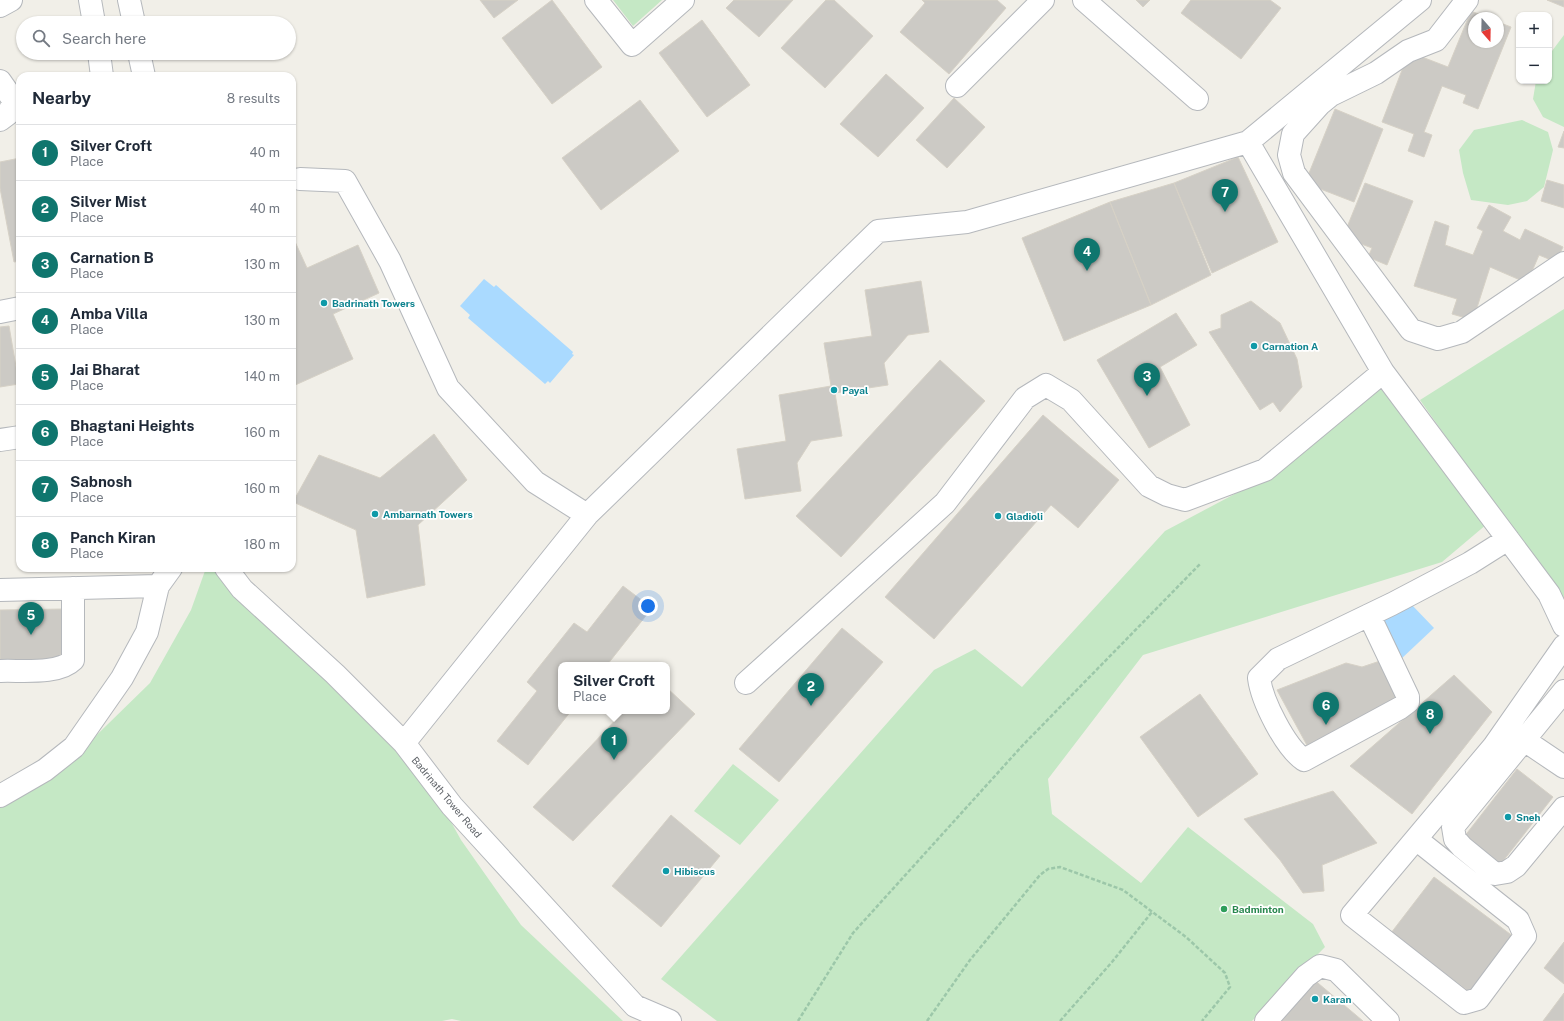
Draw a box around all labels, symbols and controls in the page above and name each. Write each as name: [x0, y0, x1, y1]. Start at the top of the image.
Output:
north arrow: [1468, 12, 1504, 48]
map controls: [1516, 12, 1552, 84]
button: +: [1516, 12, 1552, 48]
search box: [16, 16, 296, 60]
icon: search: [30, 27, 52, 49]
text: Search here: [62, 30, 146, 47]
button: −: [1516, 48, 1552, 84]
text: Nearby: [32, 88, 91, 108]
text: 8 results: [227, 91, 280, 106]
text: Silver Croft: [70, 137, 152, 154]
text: 1: [42, 145, 48, 160]
text: 40 m: [249, 145, 280, 160]
text: Place: [70, 154, 104, 169]
pin: 7: [1212, 179, 1238, 212]
text: Silver Mist: [70, 193, 147, 210]
text: 2: [41, 201, 49, 216]
text: 40 m: [249, 201, 280, 216]
text: Place: [70, 210, 104, 225]
pin: 4: [1074, 238, 1100, 271]
text: Carnation B: [70, 249, 154, 266]
text: 3: [41, 257, 49, 272]
text: 130 m: [244, 257, 280, 272]
text: Place: [70, 266, 104, 281]
place label: Badrinath Towers: [332, 297, 415, 309]
marker: Badrinath Towers: [319, 298, 329, 308]
text: Amba Villa: [70, 305, 148, 322]
text: 4: [41, 313, 49, 328]
text: 130 m: [244, 313, 280, 328]
text: Place: [70, 322, 104, 337]
place label: Carnation A: [1262, 340, 1318, 352]
marker: Carnation A: [1249, 341, 1259, 351]
text: Jai Bharat: [70, 361, 140, 378]
pin: 3: [1134, 363, 1160, 396]
text: 5: [41, 369, 49, 384]
text: 140 m: [244, 369, 280, 384]
text: Place: [70, 378, 104, 393]
place label: Payal: [842, 384, 868, 396]
marker: Payal: [829, 385, 839, 395]
text: Bhagtani Heights: [70, 417, 194, 434]
text: 6: [41, 425, 49, 440]
text: 160 m: [244, 425, 280, 440]
text: Place: [70, 434, 104, 449]
text: Sabnosh: [70, 473, 132, 490]
text: 7: [41, 481, 49, 496]
text: 160 m: [244, 481, 280, 496]
text: Place: [70, 490, 104, 505]
place label: Ambarnath Towers: [383, 508, 473, 520]
marker: Ambarnath Towers: [370, 509, 380, 519]
place label: Gladioli: [1006, 510, 1043, 522]
marker: Gladioli: [993, 511, 1003, 521]
text: Panch Kiran: [70, 529, 156, 546]
text: 8: [41, 537, 49, 552]
text: 180 m: [244, 537, 280, 552]
text: Place: [70, 546, 104, 561]
your location: [638, 596, 658, 616]
pin: 5: [18, 602, 44, 635]
popup: [558, 662, 670, 714]
text: Silver Croft: [573, 672, 655, 689]
pin: 2: [798, 673, 824, 706]
text: Place: [573, 689, 607, 704]
pin: 6: [1313, 692, 1339, 725]
pin: 8: [1417, 701, 1443, 734]
pin: 1: [601, 727, 627, 760]
street label: Badrinath Tower Road: [410, 754, 484, 840]
place label: Sneh: [1516, 811, 1541, 823]
marker: Sneh: [1503, 812, 1513, 822]
place label: Hibiscus: [674, 865, 715, 877]
marker: Hibiscus: [661, 866, 671, 876]
place label: Badminton: [1232, 903, 1284, 915]
marker: Badminton: [1219, 904, 1229, 914]
place label: Karan: [1323, 993, 1351, 1005]
marker: Karan: [1310, 994, 1320, 1004]

